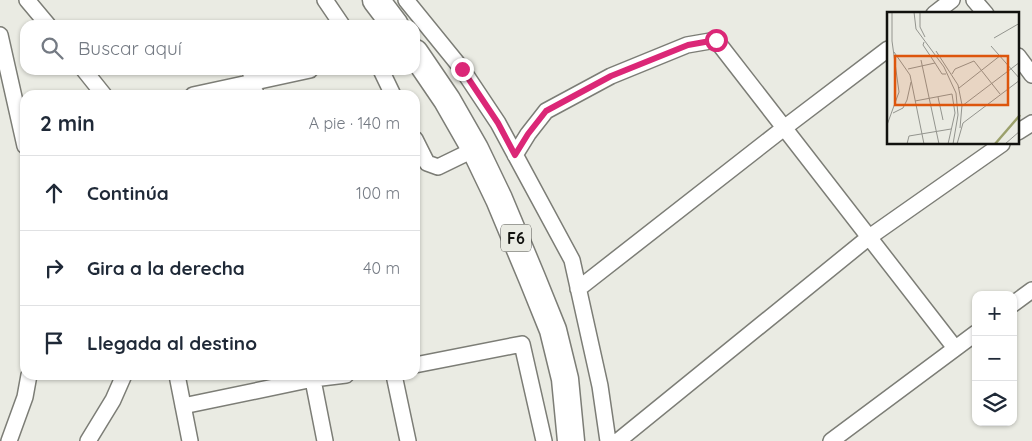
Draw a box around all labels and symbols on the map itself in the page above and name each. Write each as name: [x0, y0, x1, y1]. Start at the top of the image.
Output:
inset map: [887, 12, 1020, 145]
route start: [705, 29, 728, 52]
route end: [451, 58, 474, 81]
road number: F6: [501, 224, 531, 252]

